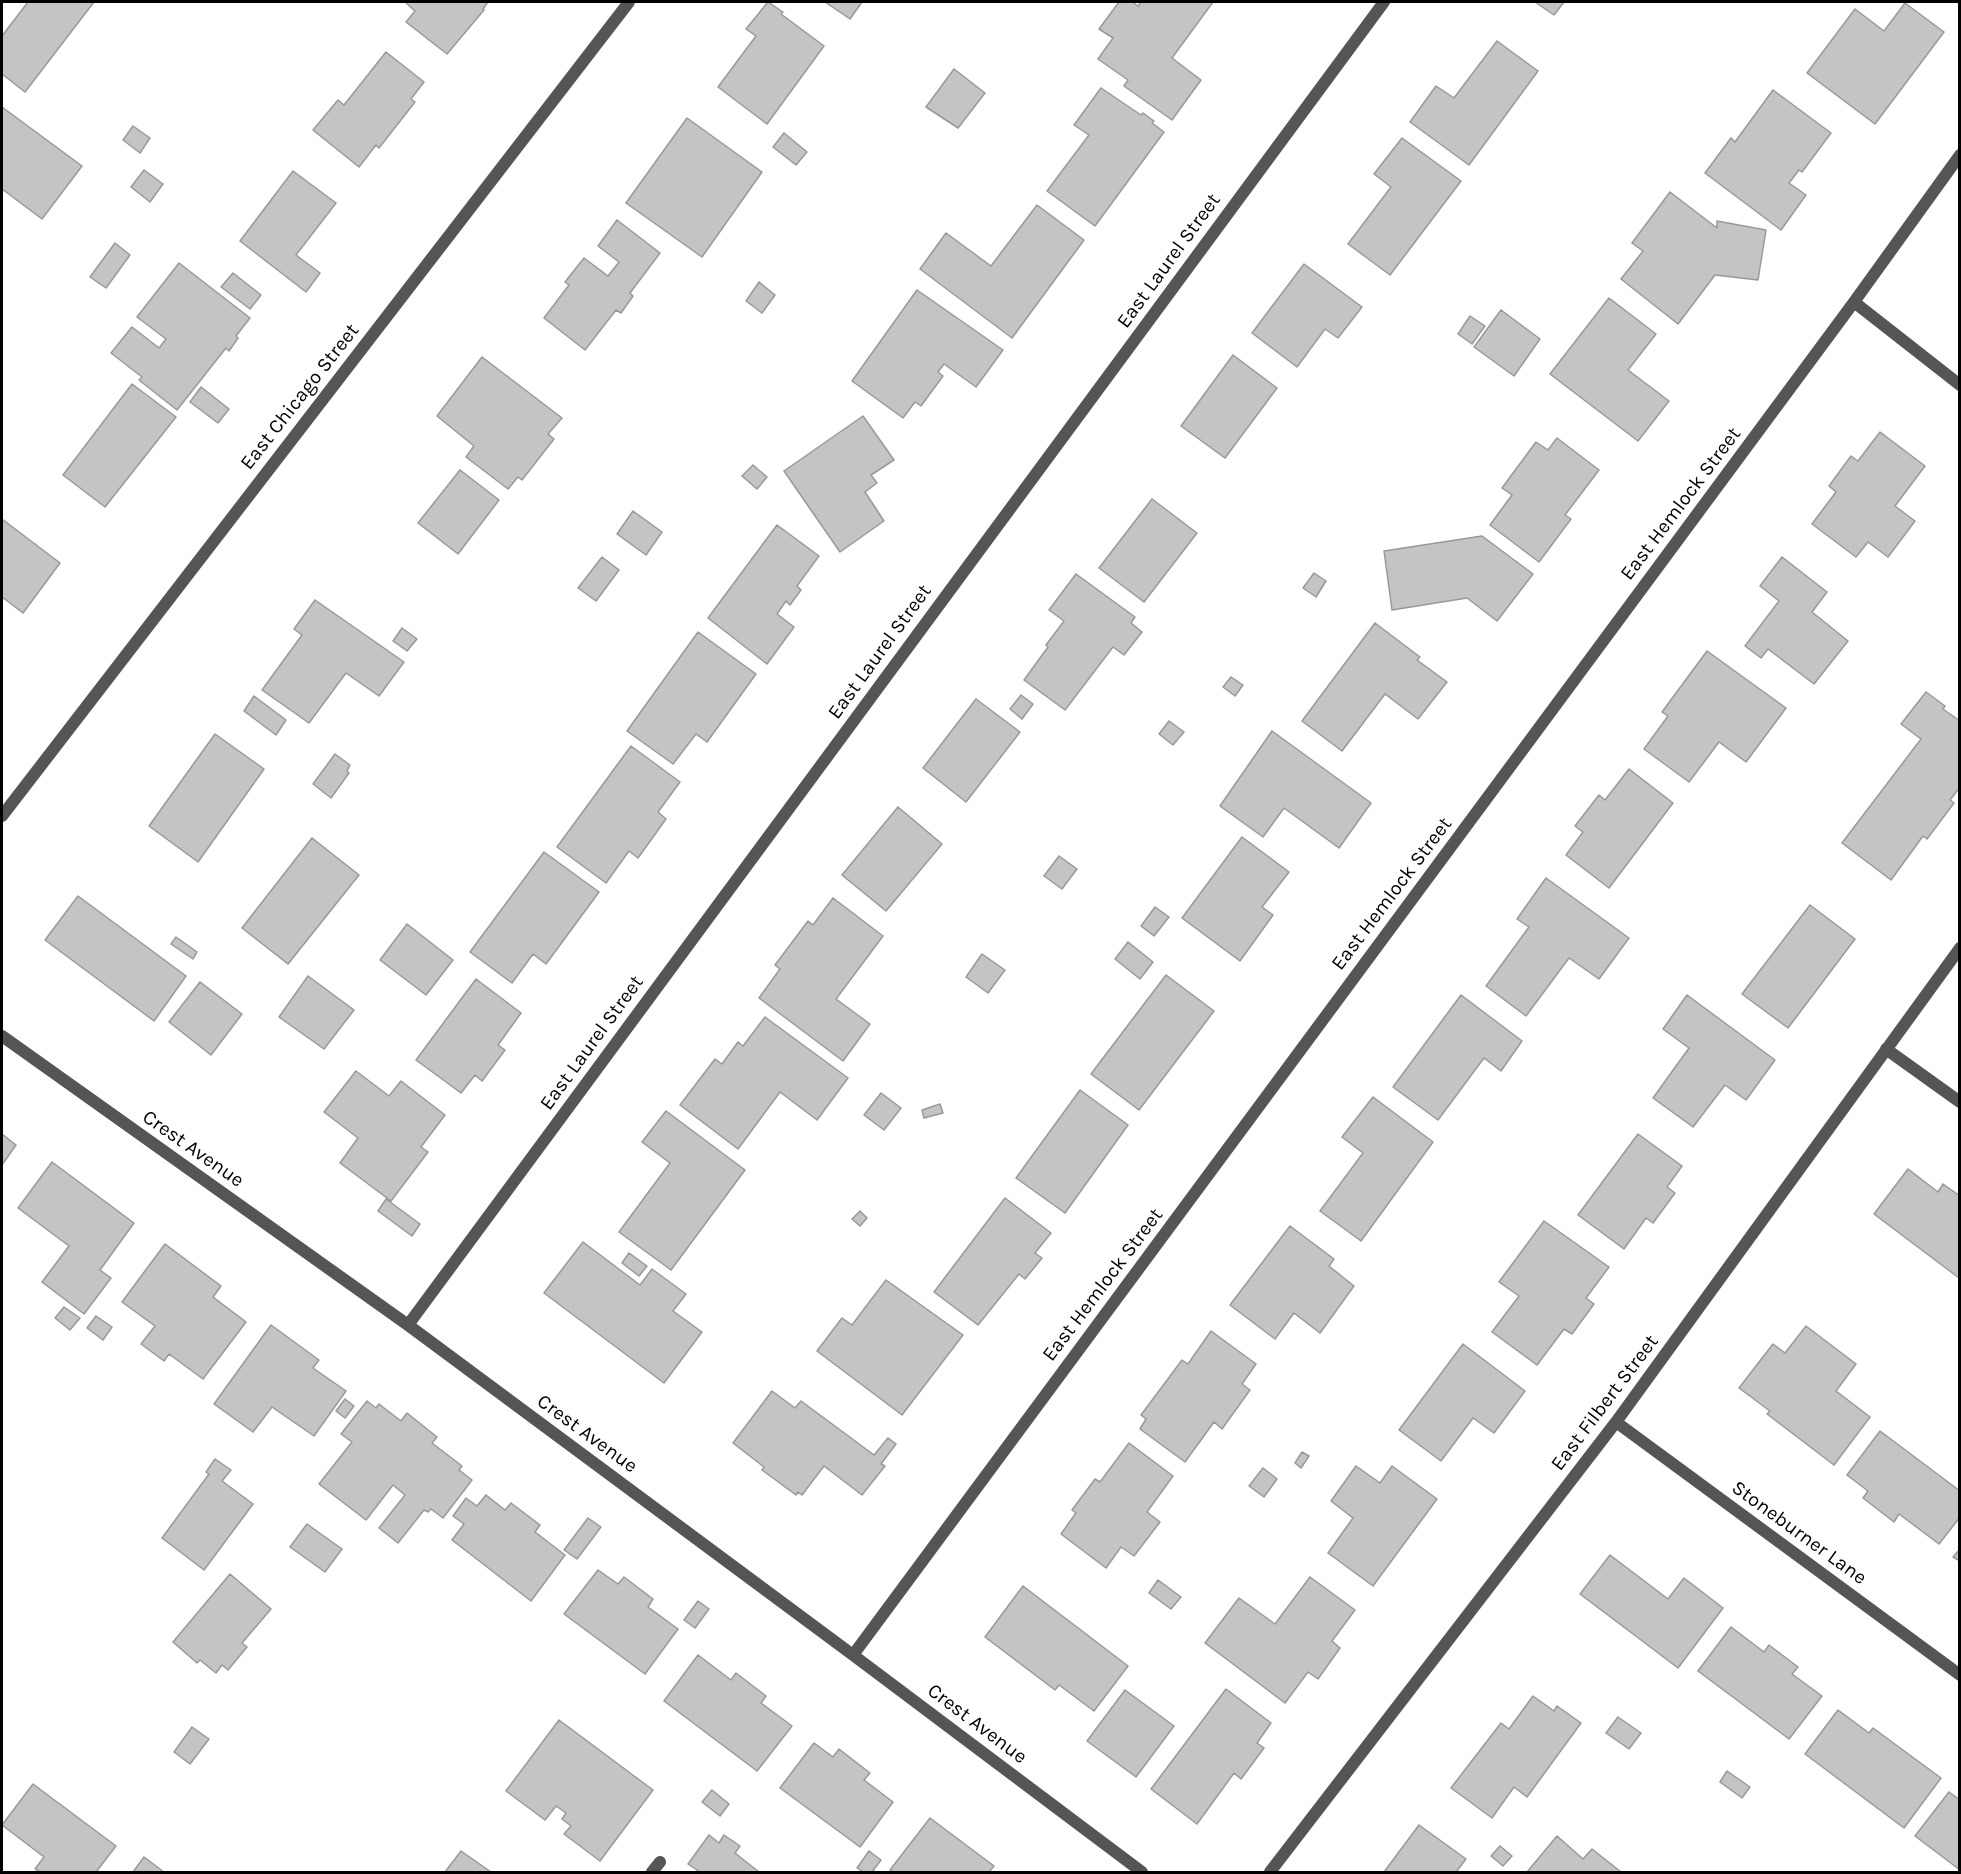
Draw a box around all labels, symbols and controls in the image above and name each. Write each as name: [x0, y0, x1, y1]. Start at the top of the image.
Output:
street label: East Laurel Street: [1112, 189, 1226, 333]
street label: East Chicago Street: [236, 319, 364, 475]
street label: East Hemlock Street: [1616, 423, 1746, 585]
street label: East Laurel Street: [823, 580, 937, 724]
street label: East Hemlock Street: [1327, 813, 1457, 975]
street label: East Laurel Street: [535, 971, 649, 1115]
street label: Crest Avenue: [138, 1105, 248, 1193]
street label: East Hemlock Street: [1038, 1204, 1168, 1366]
street label: East Filbert Street: [1546, 1330, 1664, 1476]
street label: Crest Avenue: [532, 1390, 642, 1478]
street label: Stoneburner Lane: [1727, 1476, 1871, 1590]
street label: Crest Avenue: [923, 1679, 1031, 1769]

